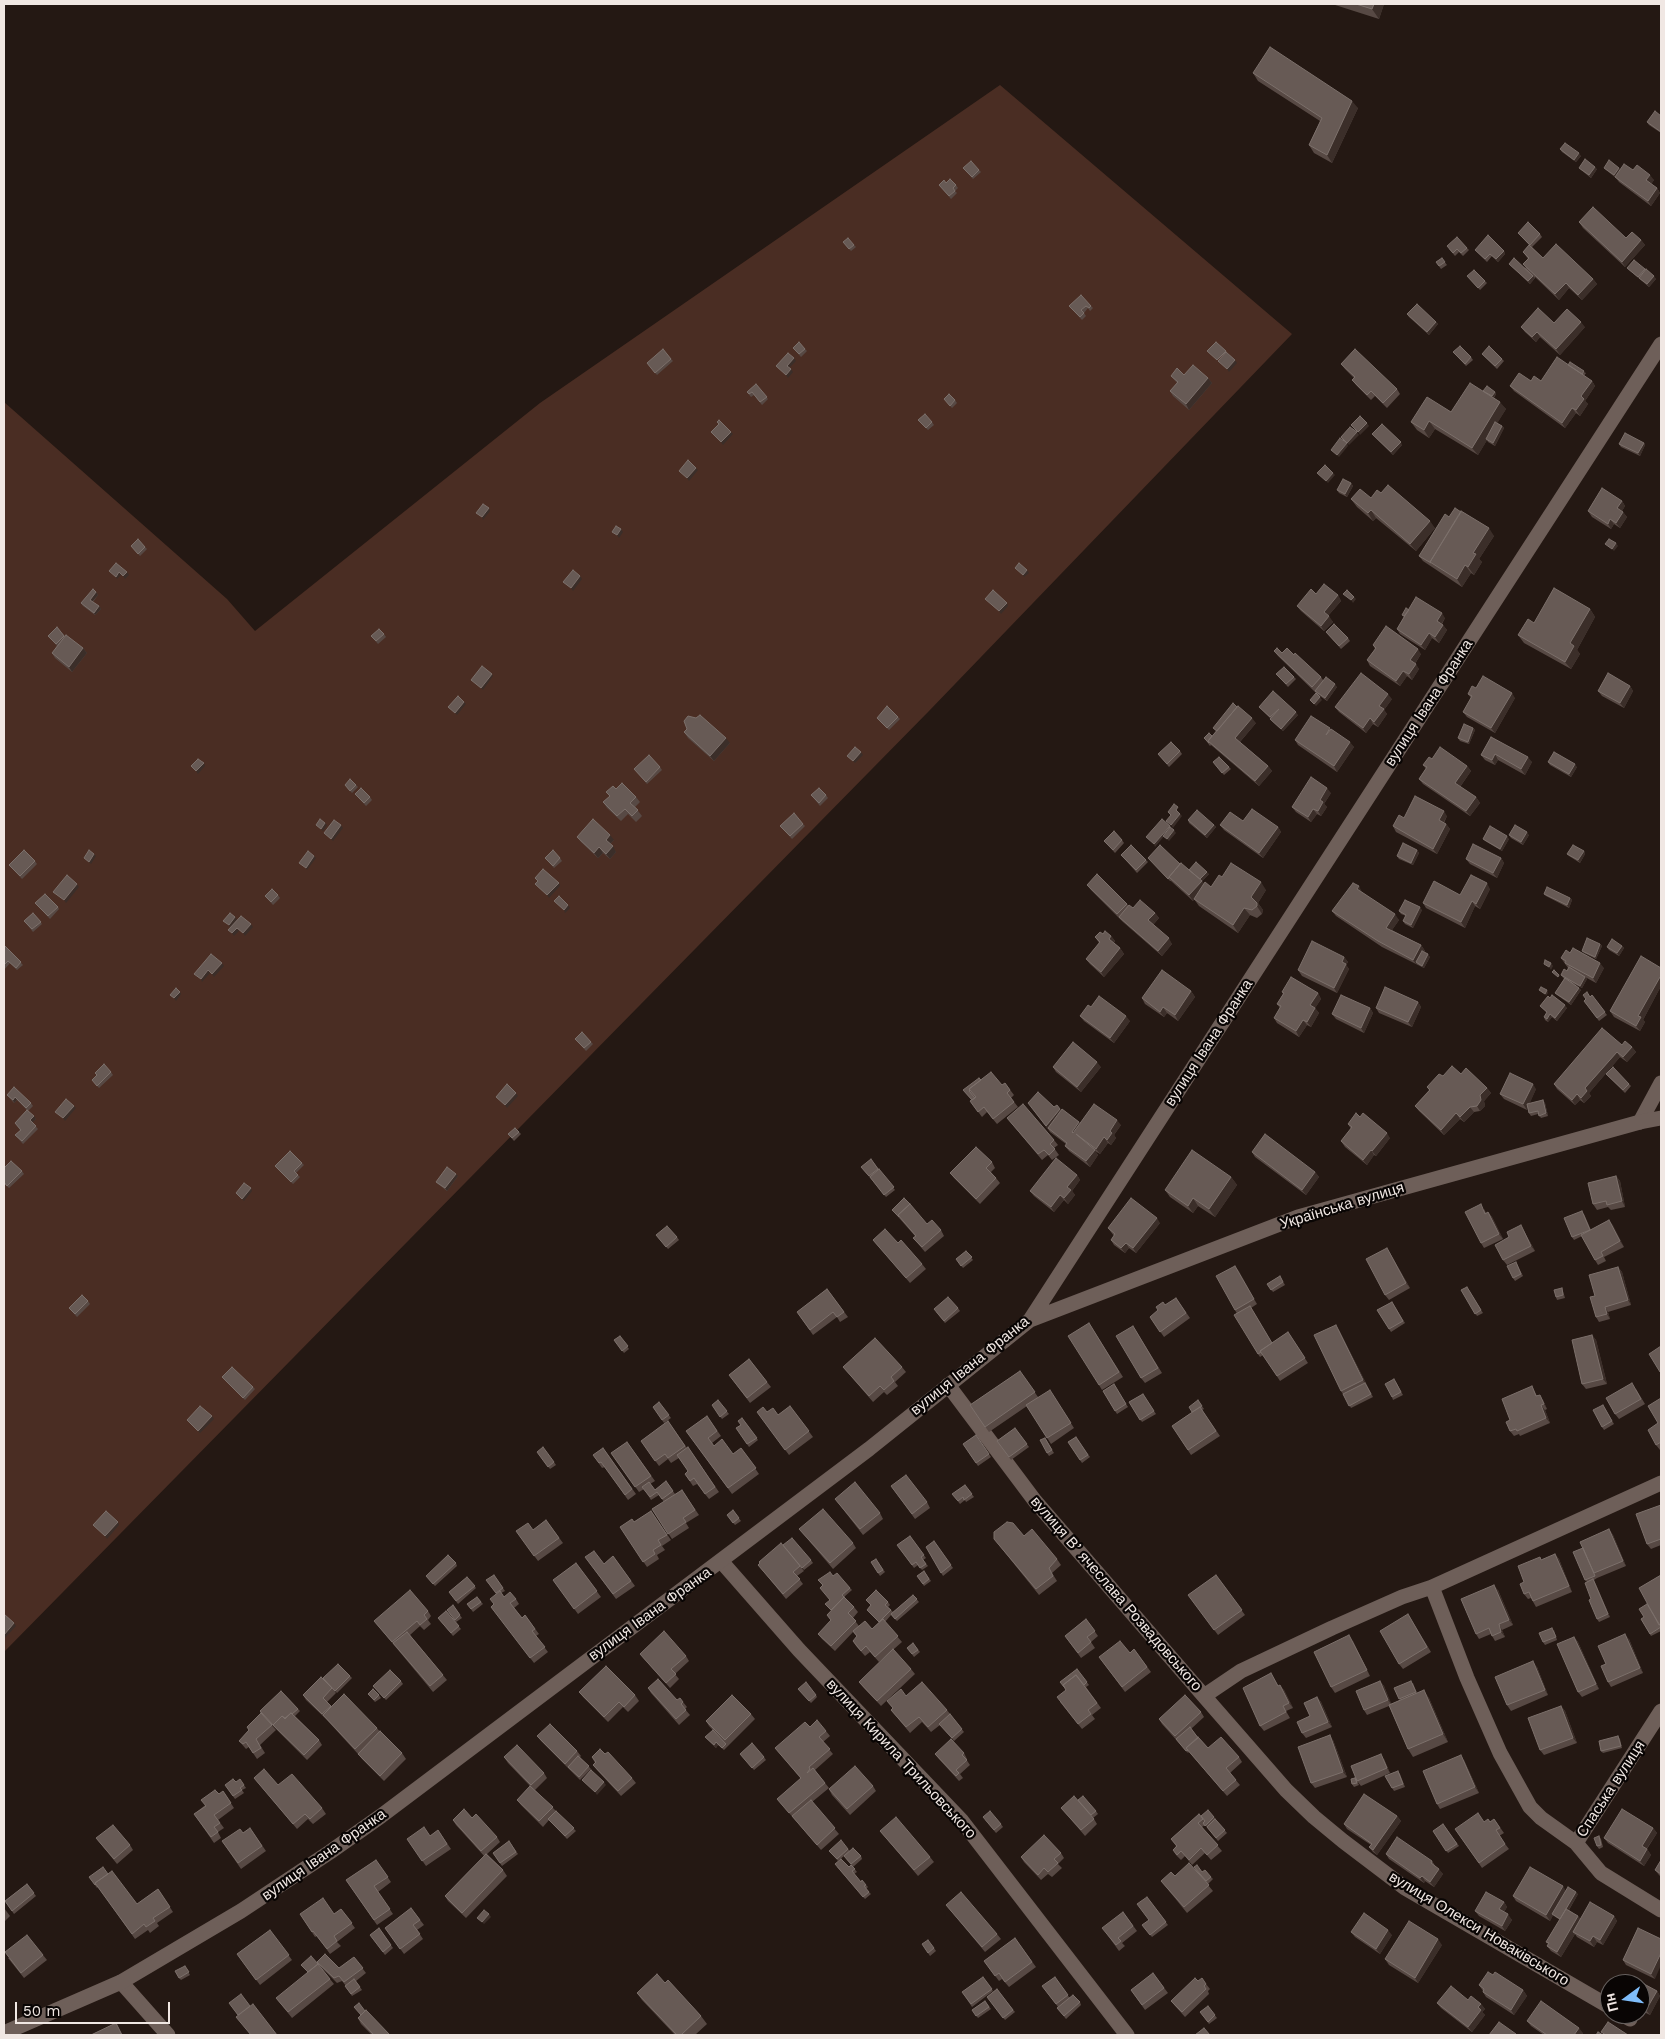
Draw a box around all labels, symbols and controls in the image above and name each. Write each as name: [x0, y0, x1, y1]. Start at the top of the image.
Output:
street label: вулиця Івана Франка: [1381, 636, 1477, 770]
street label: вулиця Івана Франка: [1161, 976, 1257, 1110]
street label: Українська вулиця: [1278, 1179, 1406, 1233]
street label: вулиця Івана Франка: [907, 1313, 1033, 1419]
street label: вулиця Вʼячеслава Розвадовського: [1026, 1493, 1206, 1695]
street label: вулиця Івана Франка: [585, 1563, 715, 1665]
street label: вулиця Кирила Трильовського: [822, 1676, 980, 1842]
street label: Спаська вулиця: [1573, 1737, 1649, 1841]
street label: вулиця Івана Франка: [258, 1805, 390, 1905]
street label: вулиця Олекси Новаківського: [1386, 1868, 1572, 1990]
north arrow: [1600, 1974, 1650, 2024]
text: Пн: [1601, 1991, 1621, 2013]
scale bar: [18, 1992, 172, 2024]
text: 50 m: [23, 2002, 60, 2020]

